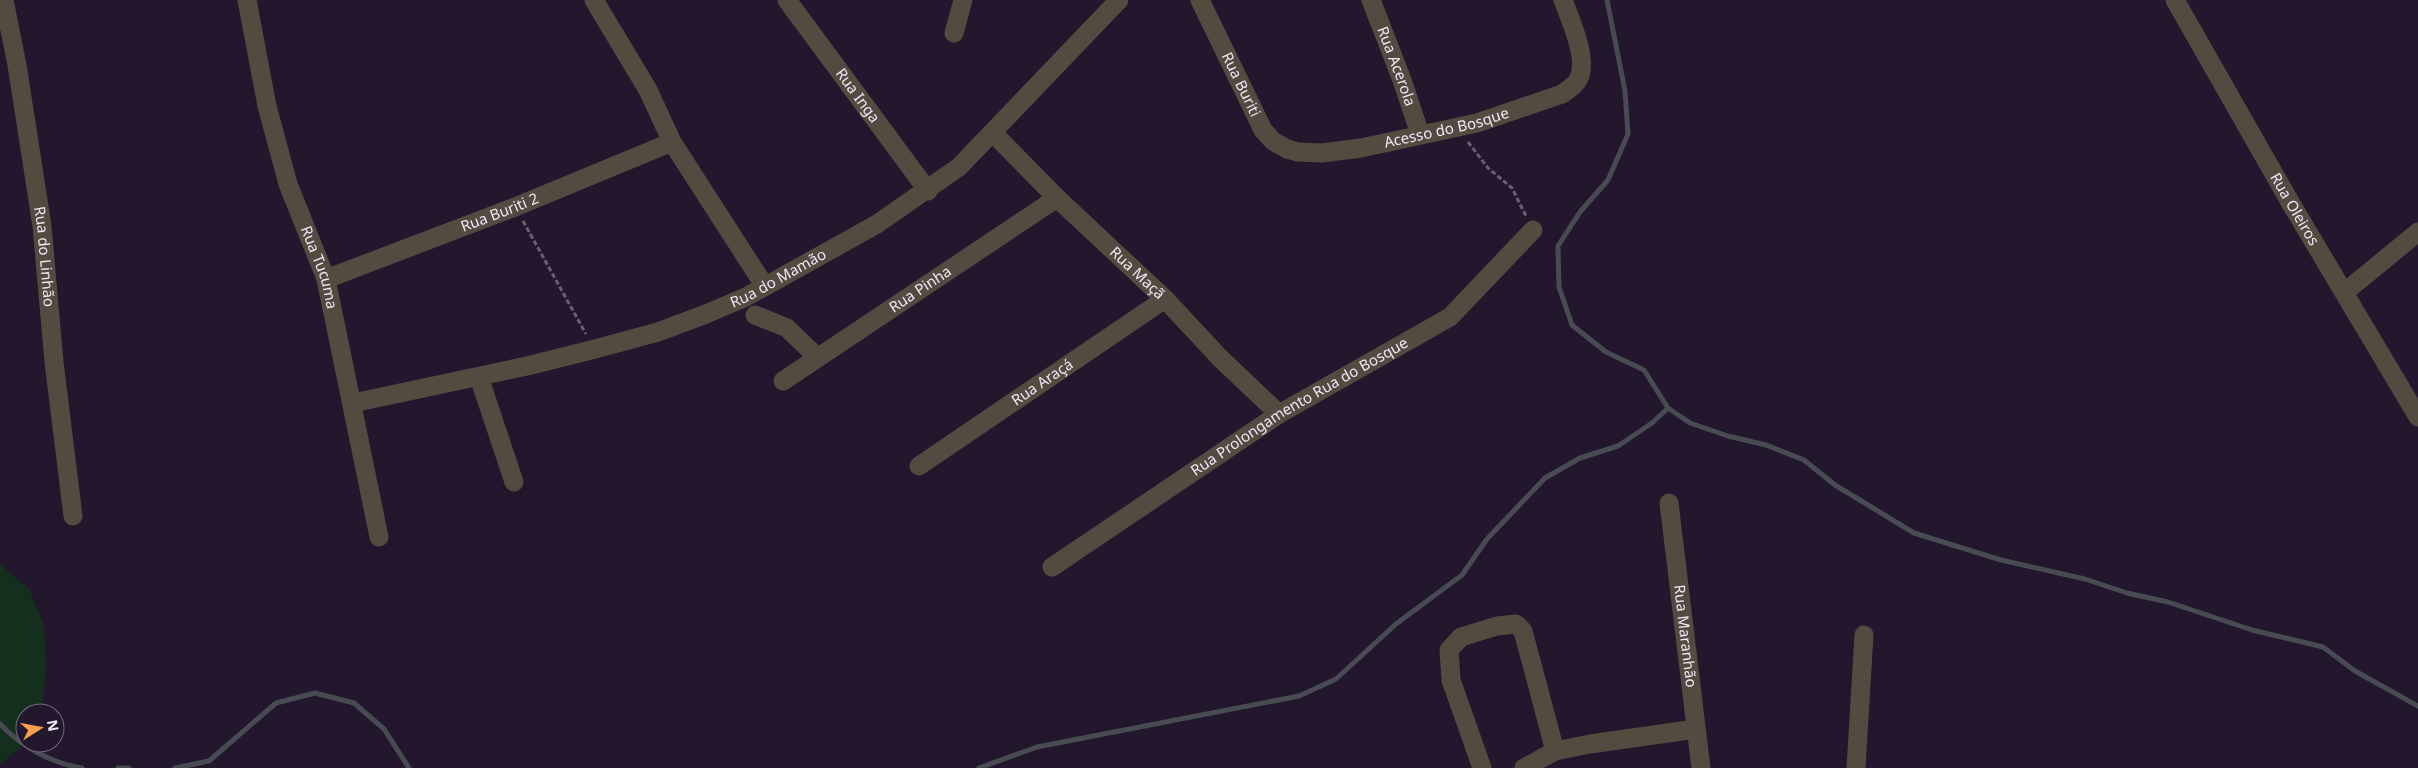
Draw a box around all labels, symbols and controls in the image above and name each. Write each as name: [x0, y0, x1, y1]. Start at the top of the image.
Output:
street label: Rua Acerola: [1373, 23, 1421, 108]
street label: Rua Buriti: [1218, 49, 1266, 120]
street label: Rua Inga: [832, 64, 885, 126]
street label: Acesso do Bosque: [1382, 102, 1511, 152]
street label: Rua Oleiros: [2266, 169, 2325, 249]
street label: Rua Buriti 2: [458, 187, 541, 236]
street label: Rua do Linhão: [30, 205, 60, 308]
street label: Rua Tucuma: [297, 223, 343, 311]
street label: Rua Maçã: [1106, 242, 1170, 303]
street label: Rua do Mamão: [727, 243, 829, 312]
street label: Rua Pinha: [885, 261, 955, 317]
street label: Rua Prolongamento Rua do Bosque: [1186, 332, 1411, 480]
street label: Rua Araçá: [1007, 353, 1076, 410]
street label: Rua Maranhão: [1670, 583, 1702, 688]
north arrow: [15, 703, 65, 753]
text: N: [43, 718, 64, 733]

